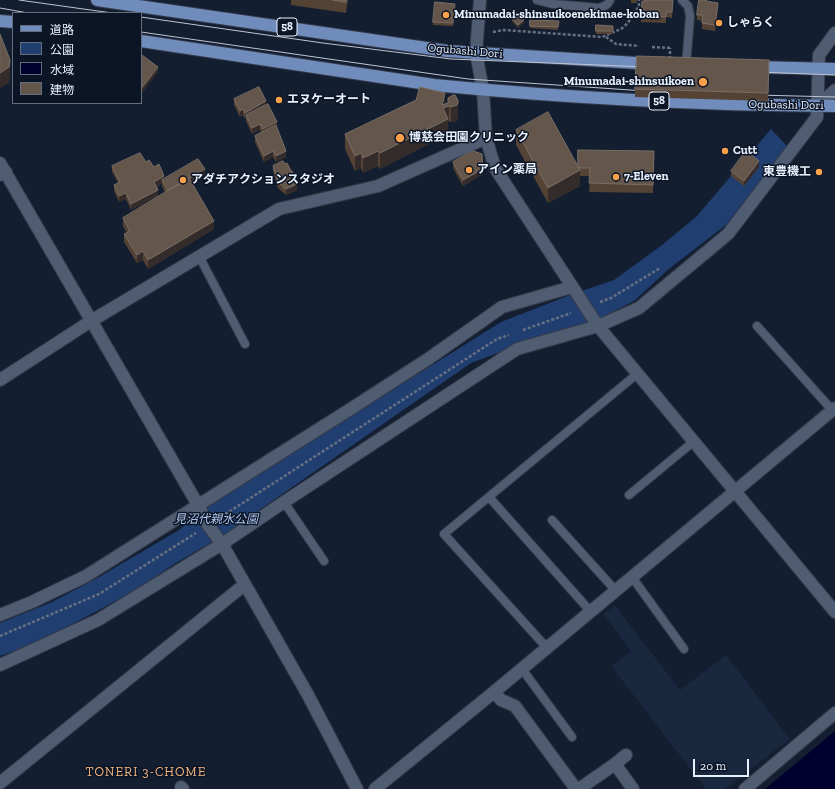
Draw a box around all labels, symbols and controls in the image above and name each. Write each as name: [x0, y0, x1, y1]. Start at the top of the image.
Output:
place label: Minumadai-shinsuikoenekimae-koban: [454, 8, 659, 22]
marker: Minumadai-shinsuikoenekimae-koban: [441, 10, 451, 20]
legend: [12, 12, 142, 104]
place label: しゃらく: [727, 16, 775, 30]
road number: 58: [277, 18, 297, 36]
marker: しゃらく: [714, 18, 724, 28]
text: 道路: [50, 23, 74, 37]
street label: Ogubashi Dori: [427, 41, 503, 61]
text: 公園: [50, 43, 74, 57]
text: 水域: [50, 63, 74, 77]
place label: Minumadai-shinsuikoen: [564, 75, 694, 89]
marker: Minumadai-shinsuikoen: [697, 76, 709, 88]
text: 建物: [50, 83, 74, 97]
road number: 58: [649, 92, 669, 110]
place label: エヌケーオート: [287, 93, 371, 107]
marker: エヌケーオート: [274, 95, 284, 105]
street label: Ogubashi Dori: [748, 97, 824, 113]
place label: 博慈会田園クリニック: [409, 131, 529, 145]
marker: 博慈会田園クリニック: [394, 132, 406, 144]
place label: Cutt: [733, 144, 757, 158]
marker: Cutt: [720, 146, 730, 156]
place label: アイン薬局: [477, 163, 537, 177]
marker: アイン薬局: [464, 165, 474, 175]
place label: 東豊機工: [763, 165, 811, 179]
marker: 東豊機工: [814, 167, 824, 177]
place label: 7-Eleven: [624, 170, 669, 184]
marker: 7-Eleven: [611, 172, 621, 182]
place label: アダチアクションスタジオ: [191, 173, 335, 187]
marker: アダチアクションスタジオ: [178, 175, 188, 185]
park label: 見沼代親水公園: [174, 513, 258, 527]
scale bar: [695, 751, 751, 777]
text: 20 m: [700, 759, 726, 773]
district label: TONERI 3-CHOME: [86, 764, 206, 780]

